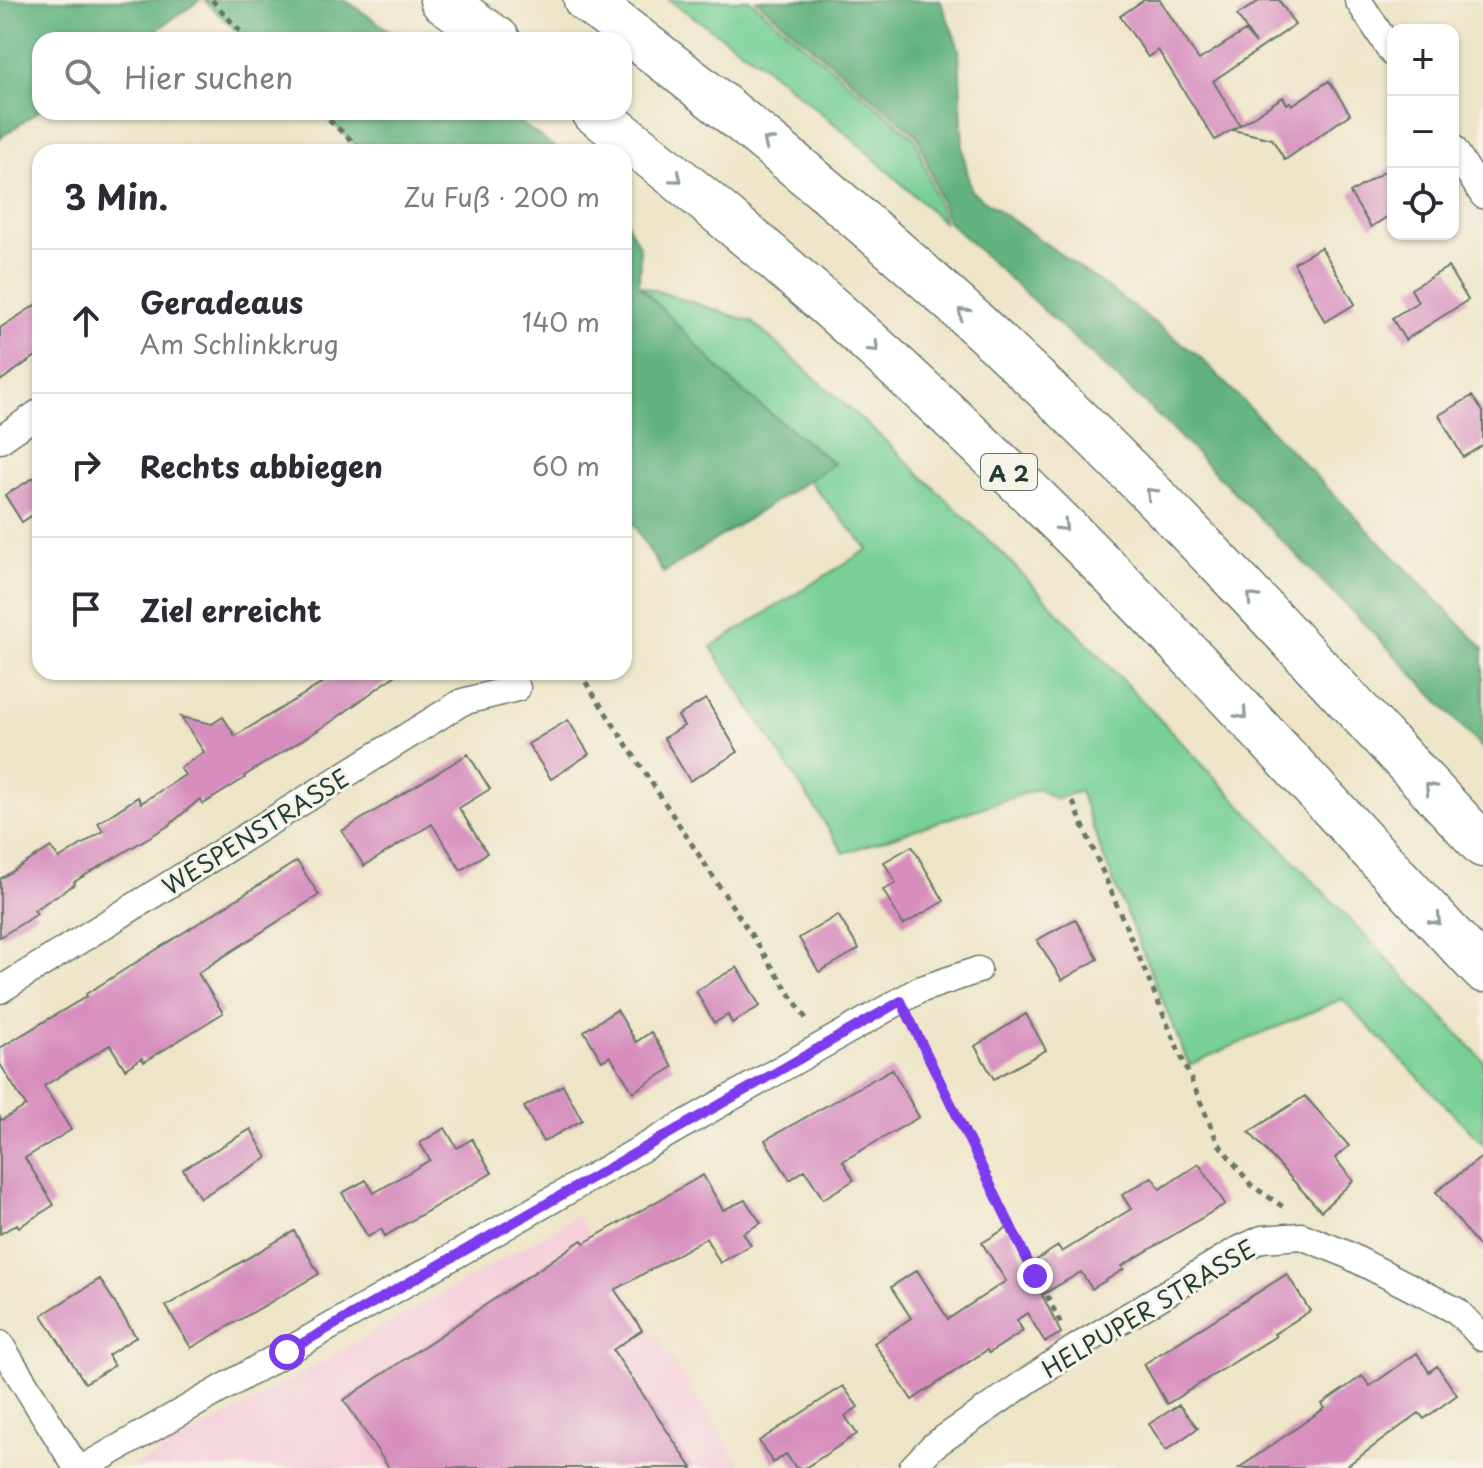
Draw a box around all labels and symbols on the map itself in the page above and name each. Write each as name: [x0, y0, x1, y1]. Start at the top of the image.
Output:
one-way arrow: [763, 137, 777, 152]
one-way arrow: [668, 168, 682, 183]
one-way arrow: [958, 308, 973, 322]
one-way arrow: [865, 337, 880, 351]
road number: A 2: [981, 454, 1037, 490]
one-way arrow: [1145, 488, 1160, 502]
one-way arrow: [1054, 516, 1068, 531]
one-way arrow: [1246, 593, 1261, 607]
one-way arrow: [1233, 705, 1248, 719]
street label: WESPENSTRASSE: [155, 759, 355, 903]
one-way arrow: [1424, 783, 1439, 797]
one-way arrow: [1426, 910, 1440, 925]
street label: HELPUPER STRASSE: [1034, 1230, 1262, 1386]
route end: [1017, 1258, 1053, 1294]
route start: [269, 1334, 305, 1370]

